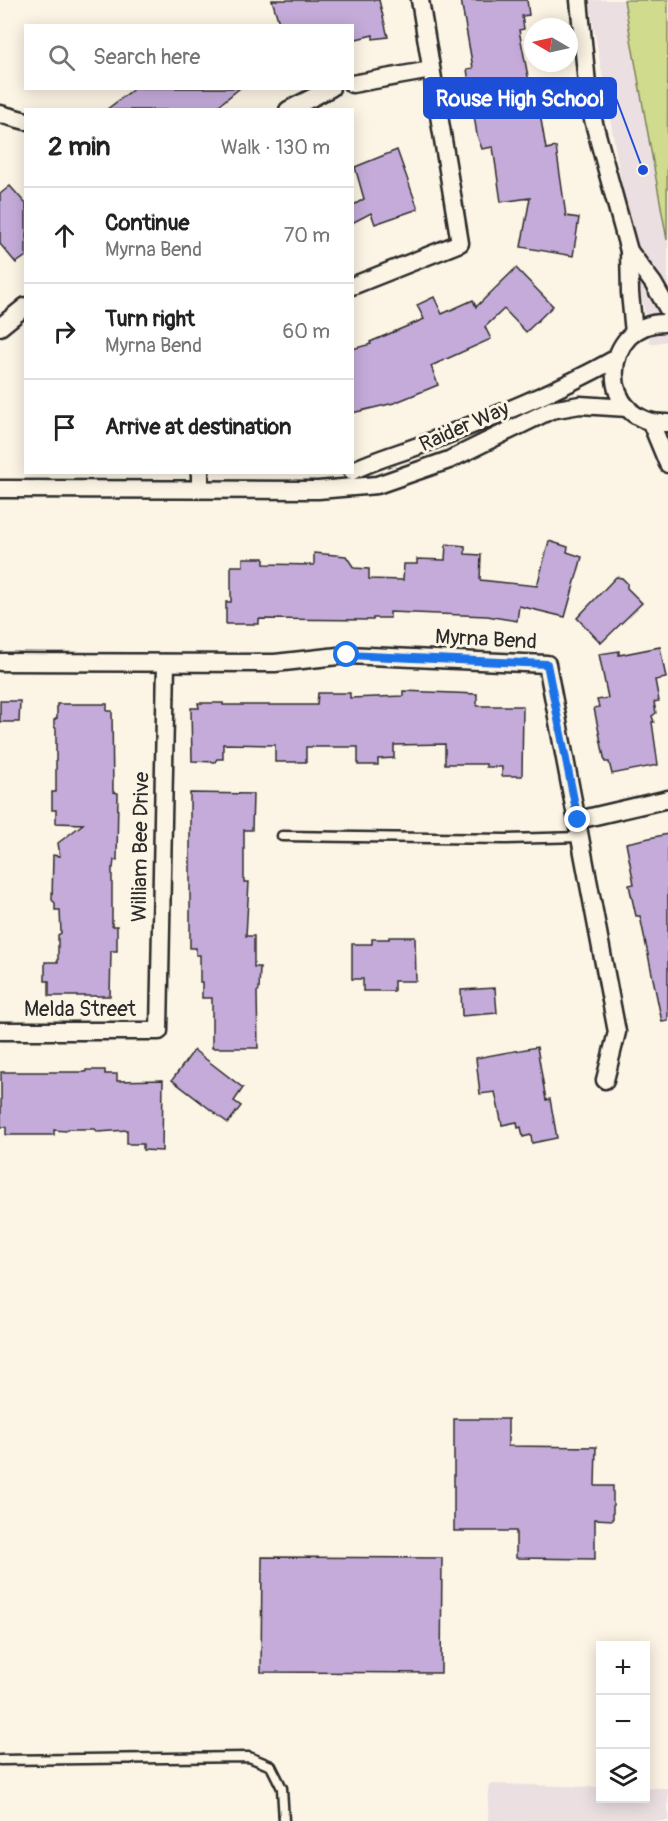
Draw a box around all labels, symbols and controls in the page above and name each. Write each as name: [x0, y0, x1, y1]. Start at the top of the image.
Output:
north arrow: [524, 18, 578, 72]
search box: [24, 24, 354, 90]
icon: search: [45, 41, 78, 74]
text: Search here: [93, 43, 200, 71]
callout: Rouse High School: [424, 78, 616, 118]
text: Rouse High School: [436, 85, 604, 113]
text: 2 min: [48, 131, 110, 163]
text: Walk · 130 m: [221, 135, 330, 160]
text: Continue: [105, 209, 189, 237]
icon: ahead: [48, 219, 81, 252]
text: 70 m: [284, 223, 330, 248]
text: Myrna Bend: [105, 237, 202, 262]
text: Turn right: [105, 305, 195, 333]
icon: right: [48, 315, 81, 348]
text: 60 m: [283, 319, 330, 344]
text: Myrna Bend: [105, 333, 202, 358]
street label: Raider Way: [415, 395, 513, 458]
icon: arrive: [48, 411, 81, 444]
text: Arrive at destination: [105, 413, 291, 441]
street label: Myrna Bend: [434, 623, 538, 656]
route start: [333, 641, 359, 667]
street label: William Bee Drive: [126, 771, 155, 922]
route end: [564, 806, 590, 832]
street label: Melda Street: [24, 996, 137, 1023]
map controls: [596, 1641, 650, 1803]
button: +: [596, 1641, 650, 1695]
button: −: [596, 1695, 650, 1749]
button: layers: [596, 1749, 650, 1803]

